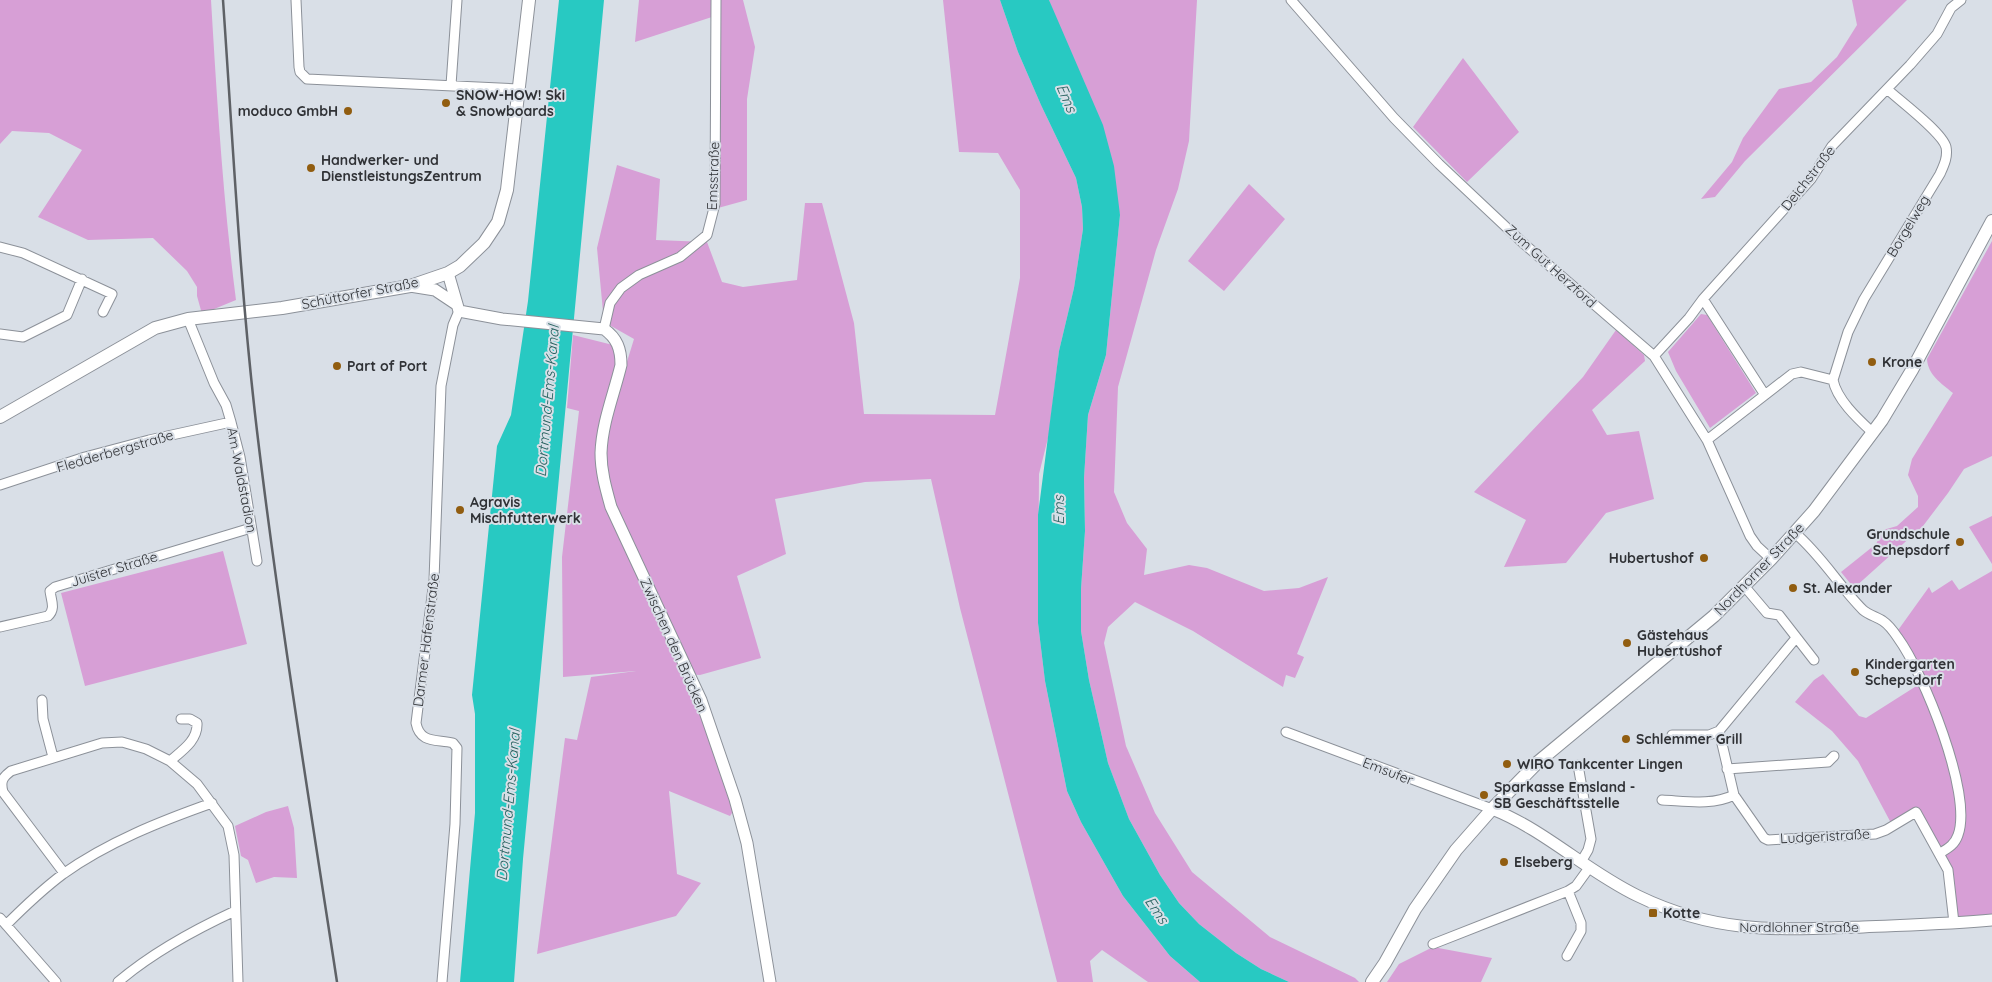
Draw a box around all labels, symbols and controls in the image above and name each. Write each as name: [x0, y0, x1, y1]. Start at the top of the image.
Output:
water label: Ems: [1053, 81, 1082, 116]
place label: SNOW-HOW! Ski & Snowboards: [456, 86, 565, 120]
marker: SNOW-HOW! Ski & Snowboards: [440, 97, 452, 109]
place label: moduco GmbH: [238, 102, 338, 120]
marker: moduco GmbH: [342, 105, 354, 117]
street label: Emsstraße: [703, 141, 723, 211]
street label: Deichstraße: [1777, 142, 1839, 214]
place label: Handwerker- und DienstleistungsZentrum: [321, 151, 482, 185]
marker: Handwerker- und DienstleistungsZentrum: [305, 162, 317, 174]
street label: Borgelweg: [1882, 192, 1934, 260]
street label: Zum Gut Herzford: [1502, 220, 1600, 312]
street label: Schüttorfer Straße: [300, 273, 420, 313]
water label: Dortmund-Ems-Kanal: [531, 323, 563, 478]
place label: Krone: [1882, 353, 1922, 371]
marker: Krone: [1866, 356, 1878, 368]
place label: Part of Port: [347, 357, 428, 375]
marker: Part of Port: [331, 360, 343, 372]
street label: Fledderbergstraße: [54, 426, 176, 476]
street label: Am Waldstadion: [223, 426, 261, 534]
place label: Agravis Mischfutterwerk: [470, 493, 581, 527]
water label: Ems: [1049, 494, 1068, 525]
marker: Agravis Mischfutterwerk: [454, 504, 466, 516]
street label: Nordhorner Straße: [1710, 519, 1808, 619]
place label: Grundschule Schepsdorf: [1866, 525, 1951, 559]
marker: Grundschule Schepsdorf: [1954, 536, 1966, 548]
street label: Juister Straße: [68, 547, 160, 591]
place label: Hubertushof: [1609, 549, 1695, 567]
marker: Hubertushof: [1698, 552, 1710, 564]
street label: Darmer Hafenstraße: [409, 572, 443, 708]
street label: Zwischen den Brücken: [636, 575, 712, 715]
place label: St. Alexander: [1803, 579, 1892, 597]
marker: St. Alexander: [1787, 582, 1799, 594]
place label: Gästehaus Hubertushof: [1637, 626, 1723, 660]
marker: Gästehaus Hubertushof: [1621, 637, 1633, 649]
place label: Kindergarten Schepsdorf: [1865, 655, 1955, 689]
marker: Kindergarten Schepsdorf: [1849, 666, 1861, 678]
water label: Dortmund-Ems-Kanal: [492, 727, 524, 882]
place label: Schlemmer Grill: [1636, 730, 1743, 748]
marker: Schlemmer Grill: [1620, 733, 1632, 745]
street label: Emsufer: [1360, 753, 1417, 789]
place label: WIRO Tankcenter Lingen: [1517, 755, 1683, 773]
marker: WIRO Tankcenter Lingen: [1501, 758, 1513, 770]
place label: Sparkasse Emsland - SB Geschäftsstelle: [1494, 778, 1635, 812]
marker: Sparkasse Emsland - SB Geschäftsstelle: [1478, 789, 1490, 801]
street label: Ludgeristraße: [1780, 825, 1871, 847]
place label: Elseberg: [1514, 853, 1573, 871]
marker: Elseberg: [1498, 856, 1510, 868]
water label: Ems: [1141, 893, 1174, 928]
place label: Kotte: [1663, 904, 1700, 922]
marker: Kotte: [1647, 907, 1659, 919]
street label: Nordlohner Straße: [1739, 918, 1859, 936]

